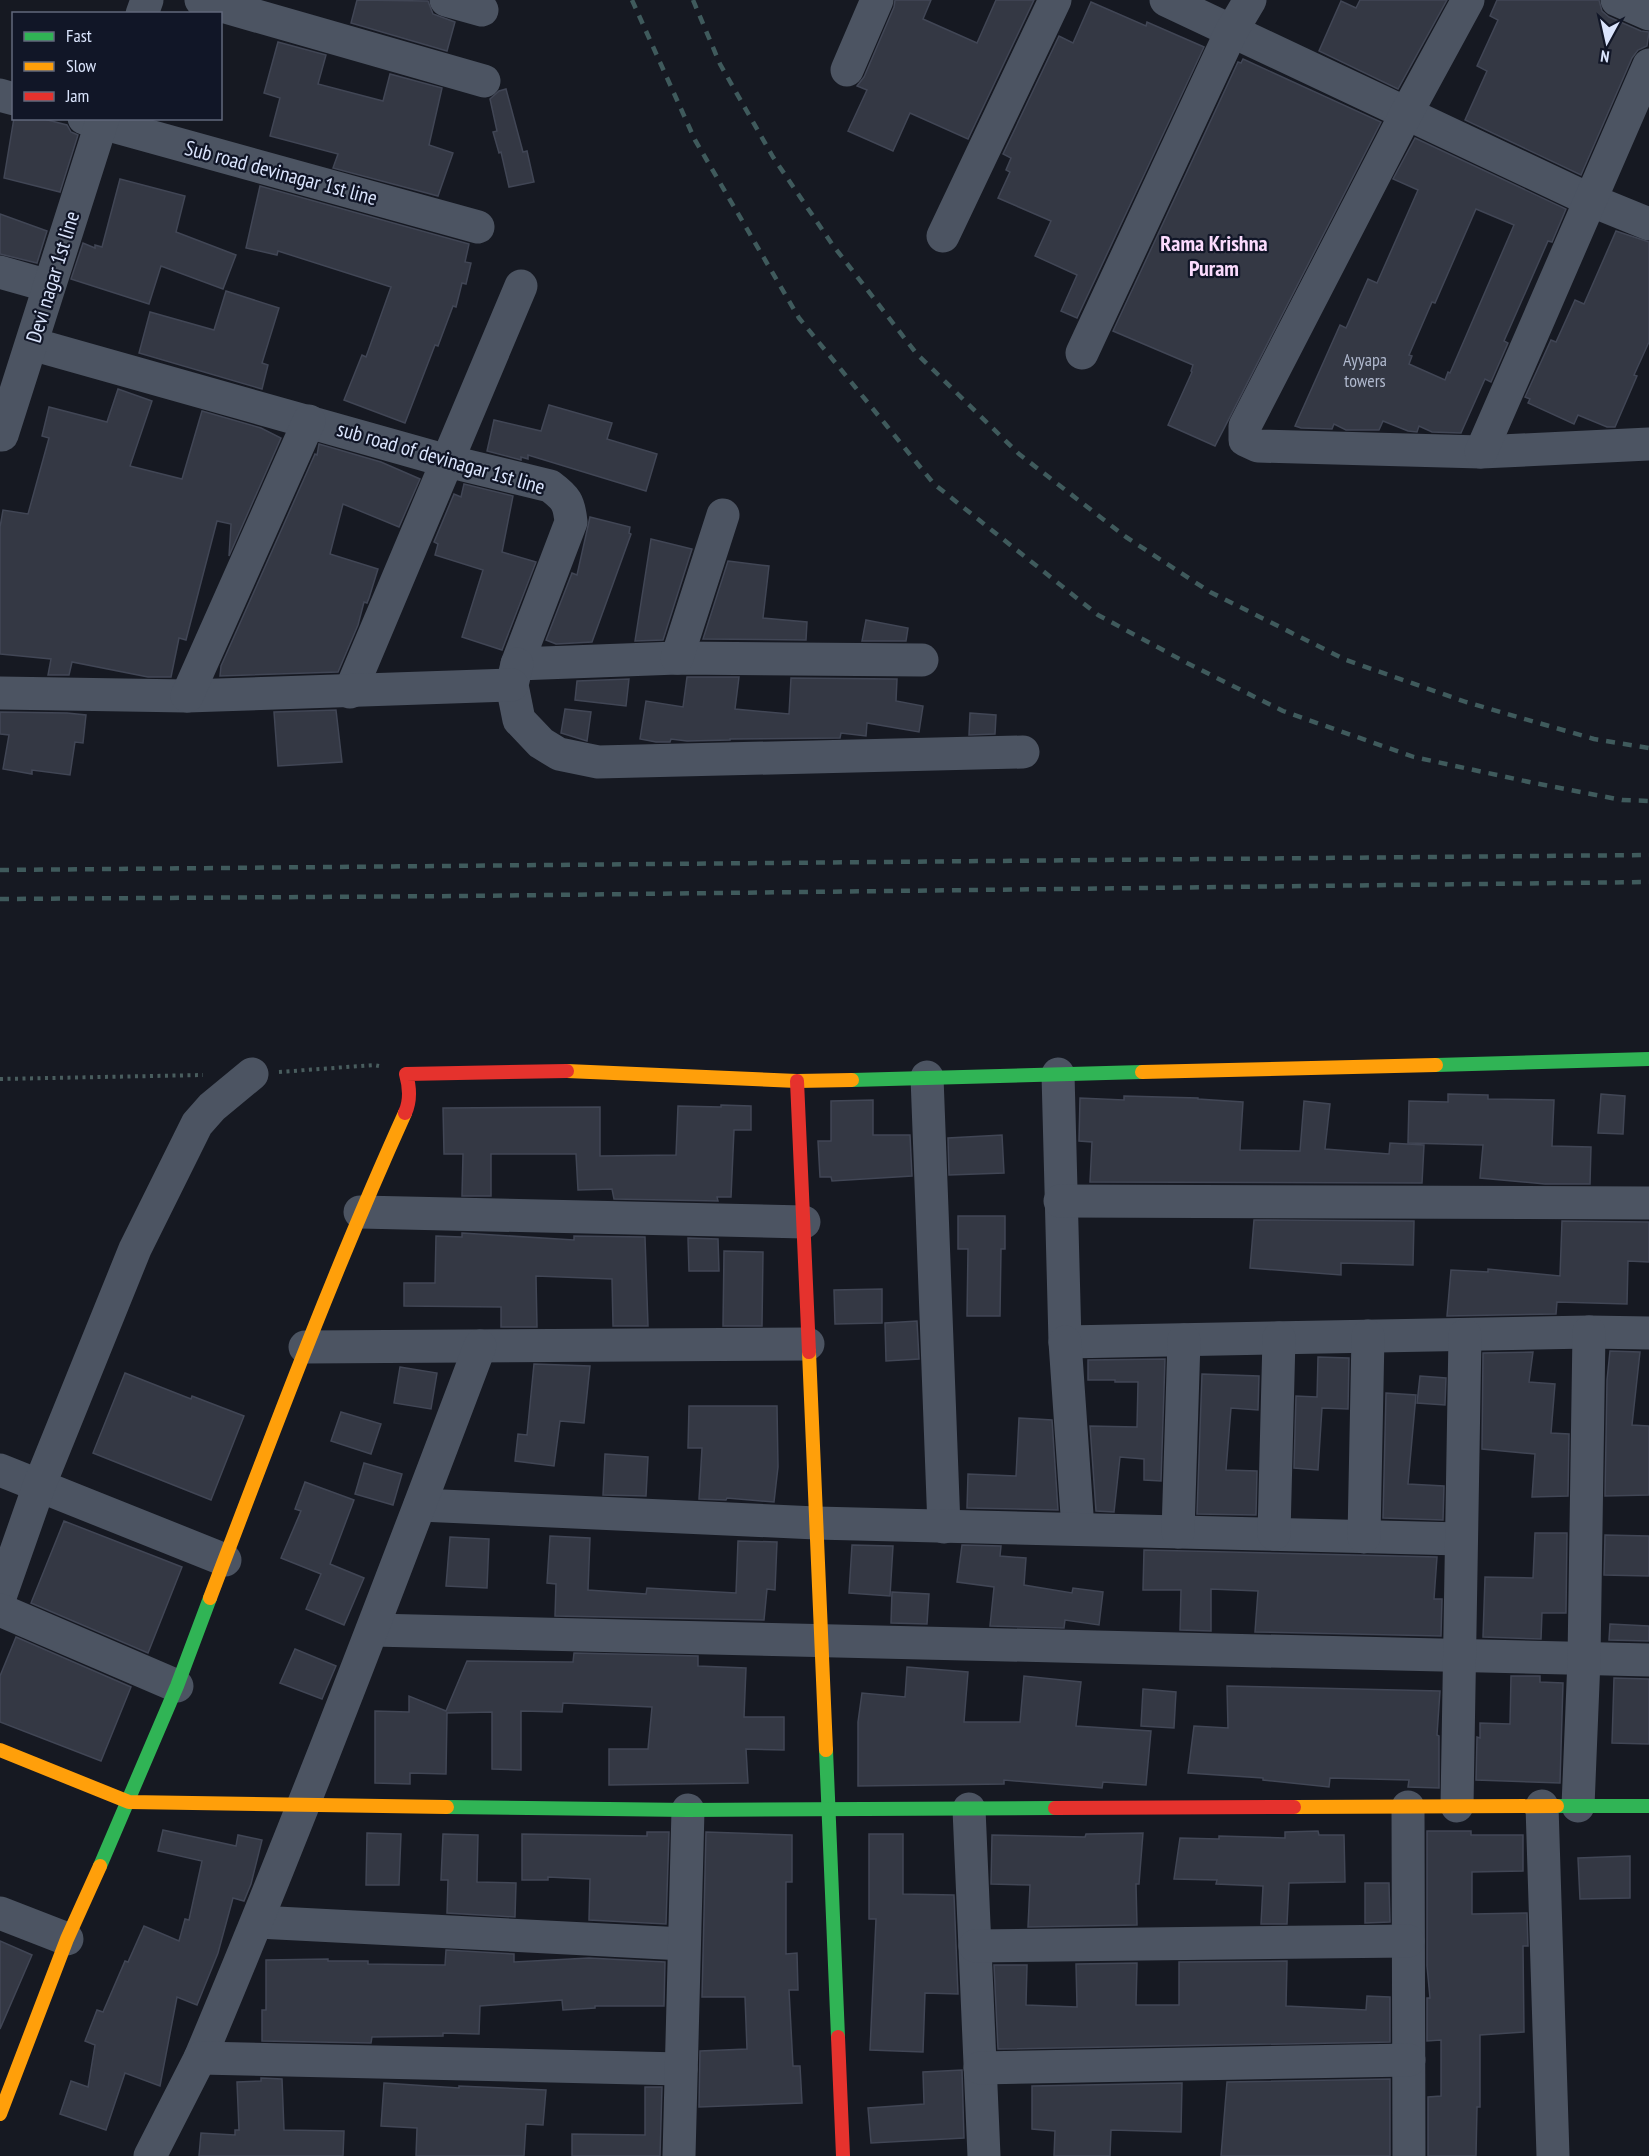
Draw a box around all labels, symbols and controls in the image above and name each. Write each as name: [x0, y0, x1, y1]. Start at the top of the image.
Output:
legend: [12, 12, 222, 120]
north arrow: [1577, 12, 1637, 72]
text: Fast: [66, 24, 92, 47]
text: N: [1599, 46, 1611, 67]
text: Slow: [66, 54, 97, 77]
text: Jam: [65, 84, 89, 107]
street label: Sub road devinagar 1st line: [182, 134, 380, 211]
street label: Devi nagar 1st line: [20, 208, 85, 346]
district label: Rama Krishna Puram: [1160, 229, 1268, 282]
house number: Ayyapa towers: [1343, 348, 1387, 392]
street label: sub road of devinagar 1st line: [334, 415, 548, 500]

